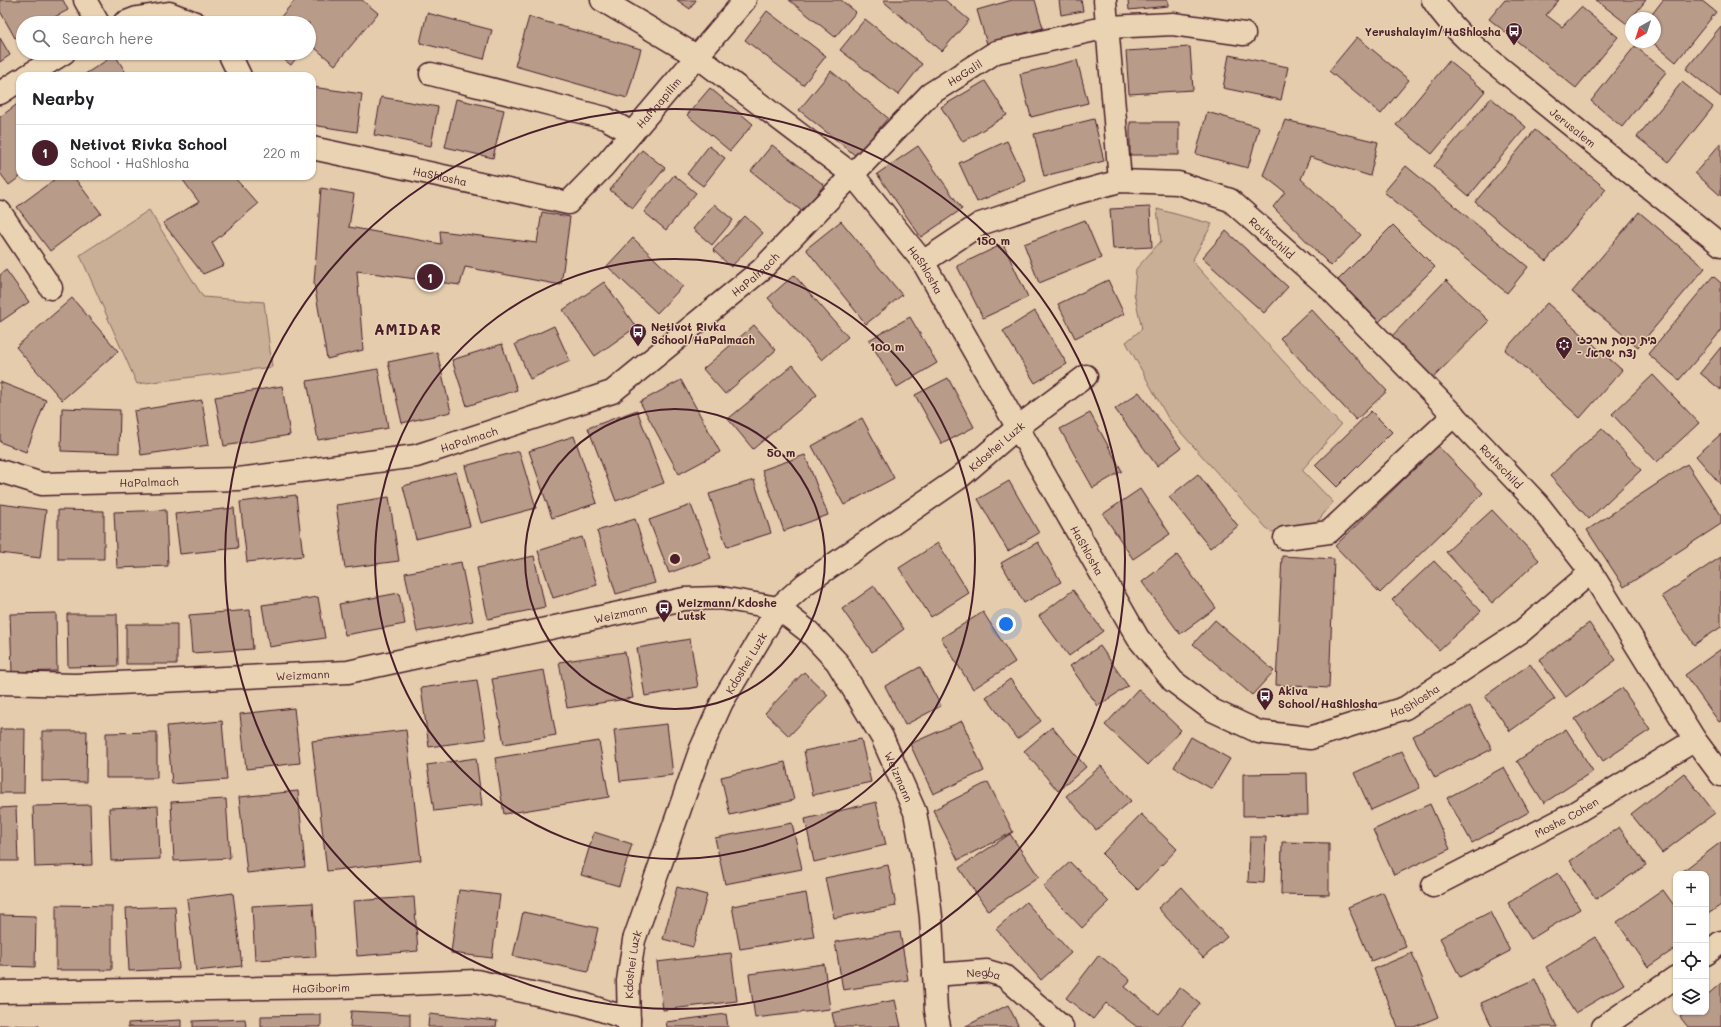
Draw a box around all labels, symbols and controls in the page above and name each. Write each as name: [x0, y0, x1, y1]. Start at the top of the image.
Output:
north arrow: [1625, 12, 1661, 48]
search box: [16, 16, 316, 60]
bus stop icon: Yerushalayim/HaShlosha: [1504, 21, 1524, 46]
place label: Yerushalayim/HaShlosha: [1365, 24, 1501, 39]
icon: search: [30, 27, 52, 49]
text: Search here: [62, 28, 153, 48]
street label: HaGalil: [944, 55, 985, 89]
street label: HaMaapilim: [632, 74, 684, 131]
text: Nearby: [32, 87, 94, 109]
street label: Jerusalem: [1547, 104, 1599, 150]
text: Netivot Rivka School: [70, 134, 227, 154]
text: 1: [42, 144, 48, 161]
text: 220 m: [263, 144, 300, 161]
text: School · HaShlosha: [70, 154, 190, 171]
street label: HaShlosha: [412, 162, 469, 189]
street label: Rothschild: [1246, 213, 1298, 261]
text: 150 m: [976, 232, 1010, 248]
street label: HaShlosha: [905, 242, 947, 297]
street label: HaPalmach: [728, 249, 782, 299]
pin: 1: [417, 262, 443, 292]
district label: AMIDAR: [374, 319, 442, 339]
place label: Netivot Rivka School/HaPalmach: [651, 319, 755, 347]
bus stop icon: Netivot Rivka School/HaPalmach: [628, 322, 648, 347]
place label: בית כנסת מרכזי - נצח ישראל: [1577, 332, 1657, 360]
synagogue icon: בית כנסת מרכזי - נצח ישראל: [1554, 335, 1574, 360]
text: 100 m: [870, 338, 904, 354]
street label: Kdoshei Luzk: [965, 417, 1027, 474]
street label: HaPalmach: [438, 422, 499, 455]
street label: Rothschild: [1477, 440, 1526, 491]
text: 50 m: [767, 444, 795, 460]
street label: HaPalmach: [119, 473, 179, 490]
street label: HaShlosha: [1068, 523, 1108, 578]
centre of rings: [668, 552, 682, 566]
place label: Weizmann/Kdoshe Lutsk: [677, 595, 777, 623]
bus stop icon: Weizmann/Kdoshe Lutsk: [654, 598, 674, 623]
street label: Weizmann: [592, 600, 648, 626]
your location: [996, 614, 1016, 634]
street label: Kdoshei Luzk: [721, 629, 770, 696]
street label: Weizmann: [275, 665, 330, 683]
street label: HaShlosha: [1388, 680, 1442, 720]
place label: Akiva School/HaShlosha: [1278, 683, 1378, 711]
bus stop icon: Akiva School/HaShlosha: [1255, 686, 1275, 711]
street label: Weizmann: [882, 749, 917, 804]
street label: Moshe Cohen: [1531, 793, 1601, 840]
map controls: [1673, 871, 1709, 1015]
button: +: [1673, 871, 1709, 907]
button: −: [1673, 907, 1709, 943]
street label: Kdoshei Luzk: [620, 928, 644, 999]
button: locate: [1673, 943, 1709, 979]
street label: Negba: [966, 963, 1003, 982]
street label: HaGiborim: [292, 979, 350, 995]
button: layers: [1673, 979, 1709, 1015]

